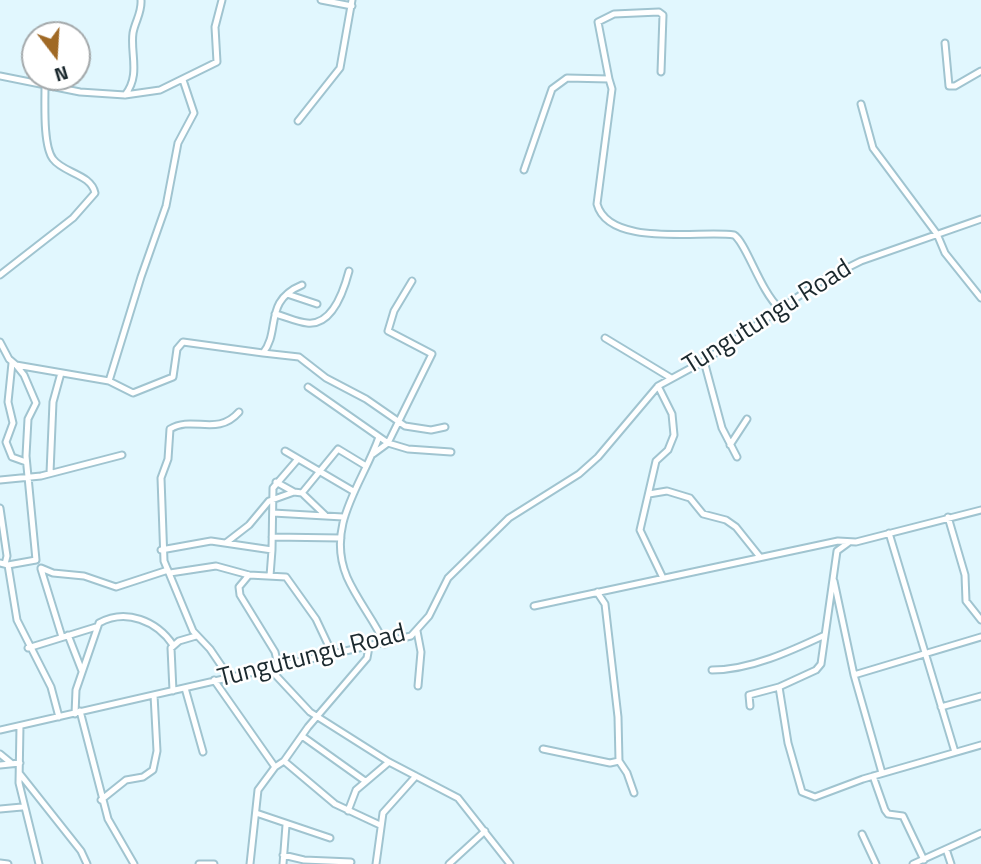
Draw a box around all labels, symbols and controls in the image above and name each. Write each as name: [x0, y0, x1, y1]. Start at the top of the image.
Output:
north arrow: [21, 21, 91, 91]
text: N: [51, 59, 72, 90]
street label: Tungutungu Road: [678, 254, 858, 382]
street label: Tungutungu Road: [215, 619, 409, 695]

